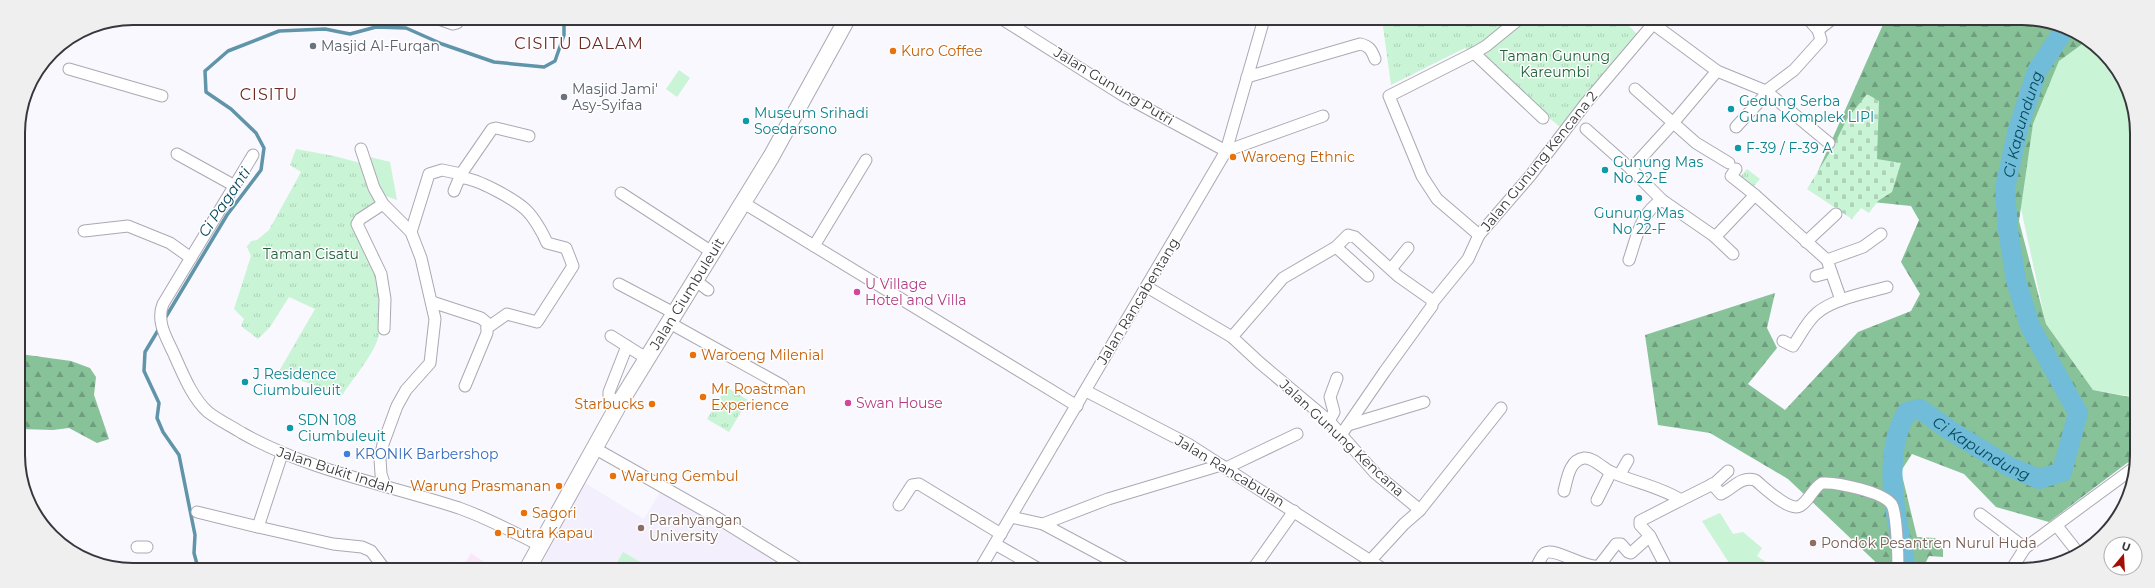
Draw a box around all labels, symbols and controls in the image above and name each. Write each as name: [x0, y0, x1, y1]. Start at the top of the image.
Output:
district label: CISITU DALAM: [514, 34, 644, 53]
place label: Masjid Al-Furqan: [321, 37, 440, 55]
marker: Masjid Al-Furqan: [308, 41, 318, 51]
place label: Kuro Coffee: [901, 42, 983, 60]
street label: Jalan Gunung Putri: [1050, 43, 1177, 129]
marker: Kuro Coffee: [888, 46, 898, 56]
park label: Taman Gunung Kareumbi: [1500, 47, 1610, 81]
water label: Ci Kapundung: [1998, 68, 2046, 179]
place label: Masjid Jami' Asy-Syifaa: [572, 80, 658, 114]
district label: CISITU: [240, 85, 298, 104]
street label: Jalan Gunung Kencana 2: [1476, 87, 1601, 236]
marker: Masjid Jami' Asy-Syifaa: [559, 92, 569, 102]
place label: Gedung Serba Guna Komplek LIPI: [1739, 92, 1874, 126]
place label: Museum Srihadi Soedarsono: [754, 104, 869, 138]
marker: Gedung Serba Guna Komplek LIPI: [1726, 104, 1736, 114]
marker: Museum Srihadi Soedarsono: [741, 116, 751, 126]
place label: F-39 / F-39 A: [1746, 139, 1833, 157]
marker: F-39 / F-39 A: [1733, 143, 1743, 153]
place label: Waroeng Ethnic: [1241, 148, 1355, 166]
marker: Waroeng Ethnic: [1228, 152, 1238, 162]
place label: Gunung Mas No 22-E: [1613, 153, 1703, 187]
water label: Ci Paganti: [194, 163, 255, 241]
marker: Gunung Mas No 22-E: [1600, 165, 1610, 175]
marker: Gunung Mas No 22-F: [1634, 193, 1644, 203]
place label: Gunung Mas No 22-F: [1594, 204, 1684, 238]
street label: Jalan Ciumbuleuit: [645, 234, 728, 354]
street label: Jalan Rancabentang: [1093, 234, 1183, 368]
park label: Taman Cisatu: [263, 245, 359, 263]
place label: U Village Hotel and Villa: [865, 275, 966, 309]
marker: U Village Hotel and Villa: [852, 287, 862, 297]
place label: Waroeng Milenial: [701, 346, 824, 364]
marker: Waroeng Milenial: [688, 350, 698, 360]
place label: J Residence Ciumbuleuit: [252, 365, 341, 399]
street label: Jalan Gunung Kencana: [1275, 375, 1408, 500]
marker: J Residence Ciumbuleuit: [240, 377, 250, 387]
place label: Mr Roastman Experience: [711, 380, 806, 414]
marker: Mr Roastman Experience: [698, 392, 708, 402]
place label: Swan House: [856, 394, 943, 412]
place label: Starbucks: [575, 395, 644, 413]
marker: Swan House: [843, 398, 853, 408]
marker: Starbucks: [647, 399, 657, 409]
place label: SDN 108 Ciumbuleuit: [298, 411, 386, 445]
water label: Ci Kapundung: [1929, 412, 2033, 484]
marker: SDN 108 Ciumbuleuit: [285, 423, 295, 433]
street label: Jalan Rancabulan: [1171, 431, 1288, 511]
street label: Jalan Bukit Indah: [274, 442, 397, 498]
place label: KRONIK Barbershop: [355, 445, 498, 463]
marker: KRONIK Barbershop: [342, 449, 352, 459]
place label: Warung Gembul: [621, 467, 739, 485]
marker: Warung Gembul: [608, 471, 618, 481]
place label: Warung Prasmanan: [410, 477, 551, 495]
marker: Warung Prasmanan: [554, 481, 564, 491]
place label: Sagori: [532, 504, 577, 522]
marker: Sagori: [519, 508, 529, 518]
place label: Parahyangan University: [649, 511, 742, 545]
marker: Parahyangan University: [636, 523, 646, 533]
place label: Putra Kapau: [506, 524, 593, 542]
marker: Putra Kapau: [493, 528, 503, 538]
place label: Pondok Pesantren Nurul Huda: [1821, 534, 2037, 552]
north arrow: [2103, 536, 2143, 576]
marker: Pondok Pesantren Nurul Huda: [1808, 538, 1818, 548]
text: U: [2120, 538, 2132, 554]

